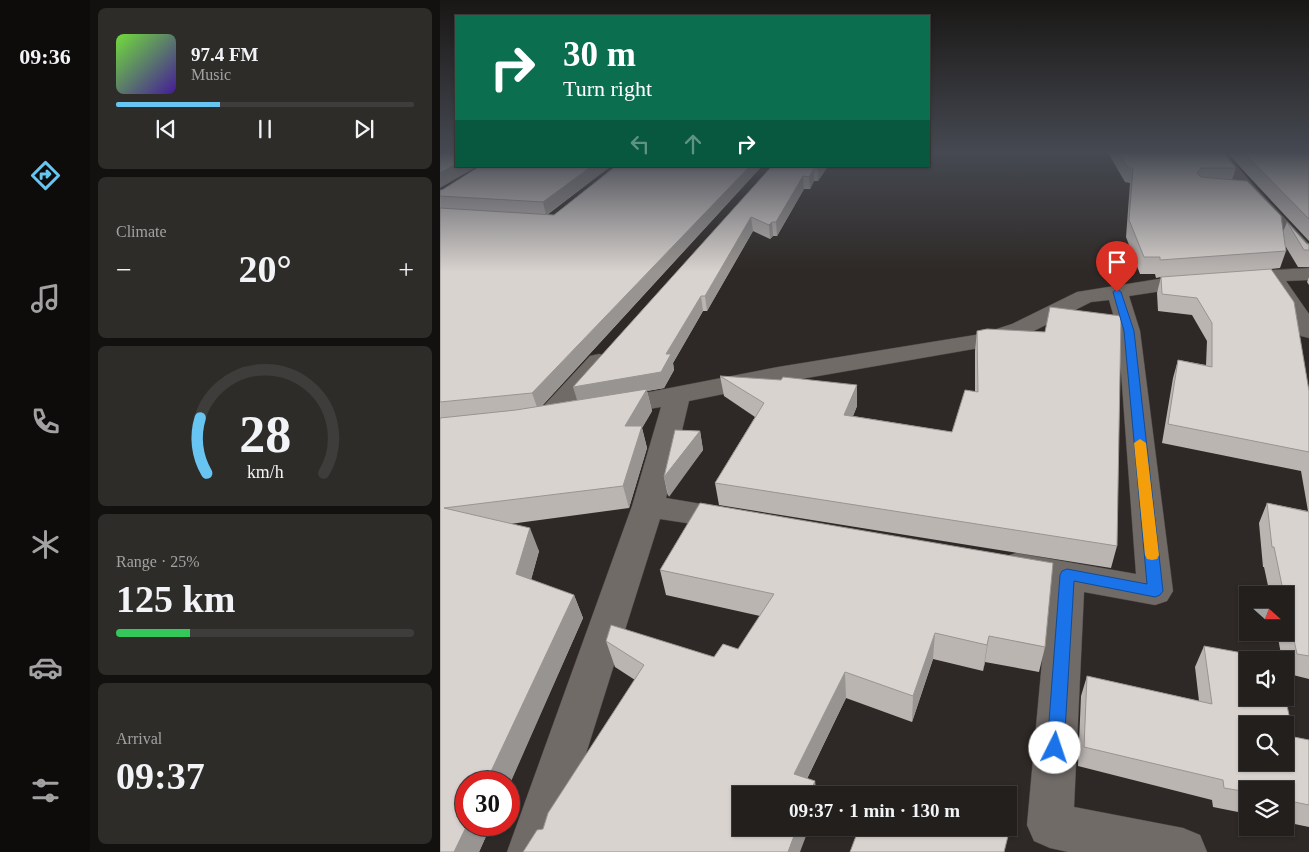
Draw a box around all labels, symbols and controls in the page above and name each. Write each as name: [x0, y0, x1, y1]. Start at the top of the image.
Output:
icon: right: [480, 35, 545, 100]
text: 30 m: [563, 35, 636, 74]
text: 09:36: [19, 44, 71, 69]
text: 97.4 FM: [191, 44, 259, 65]
text: Music: [191, 66, 231, 83]
text: Turn right: [563, 76, 652, 101]
icon: previous: [152, 115, 180, 143]
icon: pause: [251, 115, 279, 143]
icon: next: [350, 115, 378, 143]
icon: left: [626, 130, 654, 158]
icon: ahead: [679, 130, 707, 158]
icon: right: [732, 130, 760, 158]
icon: directions: [28, 158, 63, 193]
text: Climate: [116, 223, 167, 240]
pin: [1096, 241, 1138, 292]
text: 20°: [238, 248, 292, 290]
icon: arrive: [1103, 248, 1131, 276]
text: −: [116, 254, 132, 285]
text: +: [398, 254, 414, 285]
icon: music: [28, 281, 63, 316]
icon: phone: [28, 404, 63, 439]
text: 28: [239, 406, 291, 463]
text: km/h: [247, 462, 283, 482]
icon: climate: [28, 527, 63, 562]
text: Range · 25%: [116, 553, 200, 570]
text: 125 km: [116, 578, 235, 620]
north arrow: [1239, 586, 1294, 641]
map controls: [1239, 586, 1294, 836]
icon: car: [28, 650, 63, 685]
button: sound: [1239, 651, 1294, 706]
button: search: [1239, 716, 1294, 771]
position arrow: [1028, 721, 1080, 773]
text: Arrival: [116, 730, 162, 747]
text: 09:37: [116, 755, 205, 797]
speed limit sign: 30: [455, 771, 520, 836]
icon: filters: [28, 773, 63, 808]
button: layers: [1239, 781, 1294, 836]
text: 09:37 · 1 min · 130 m: [789, 800, 960, 821]

